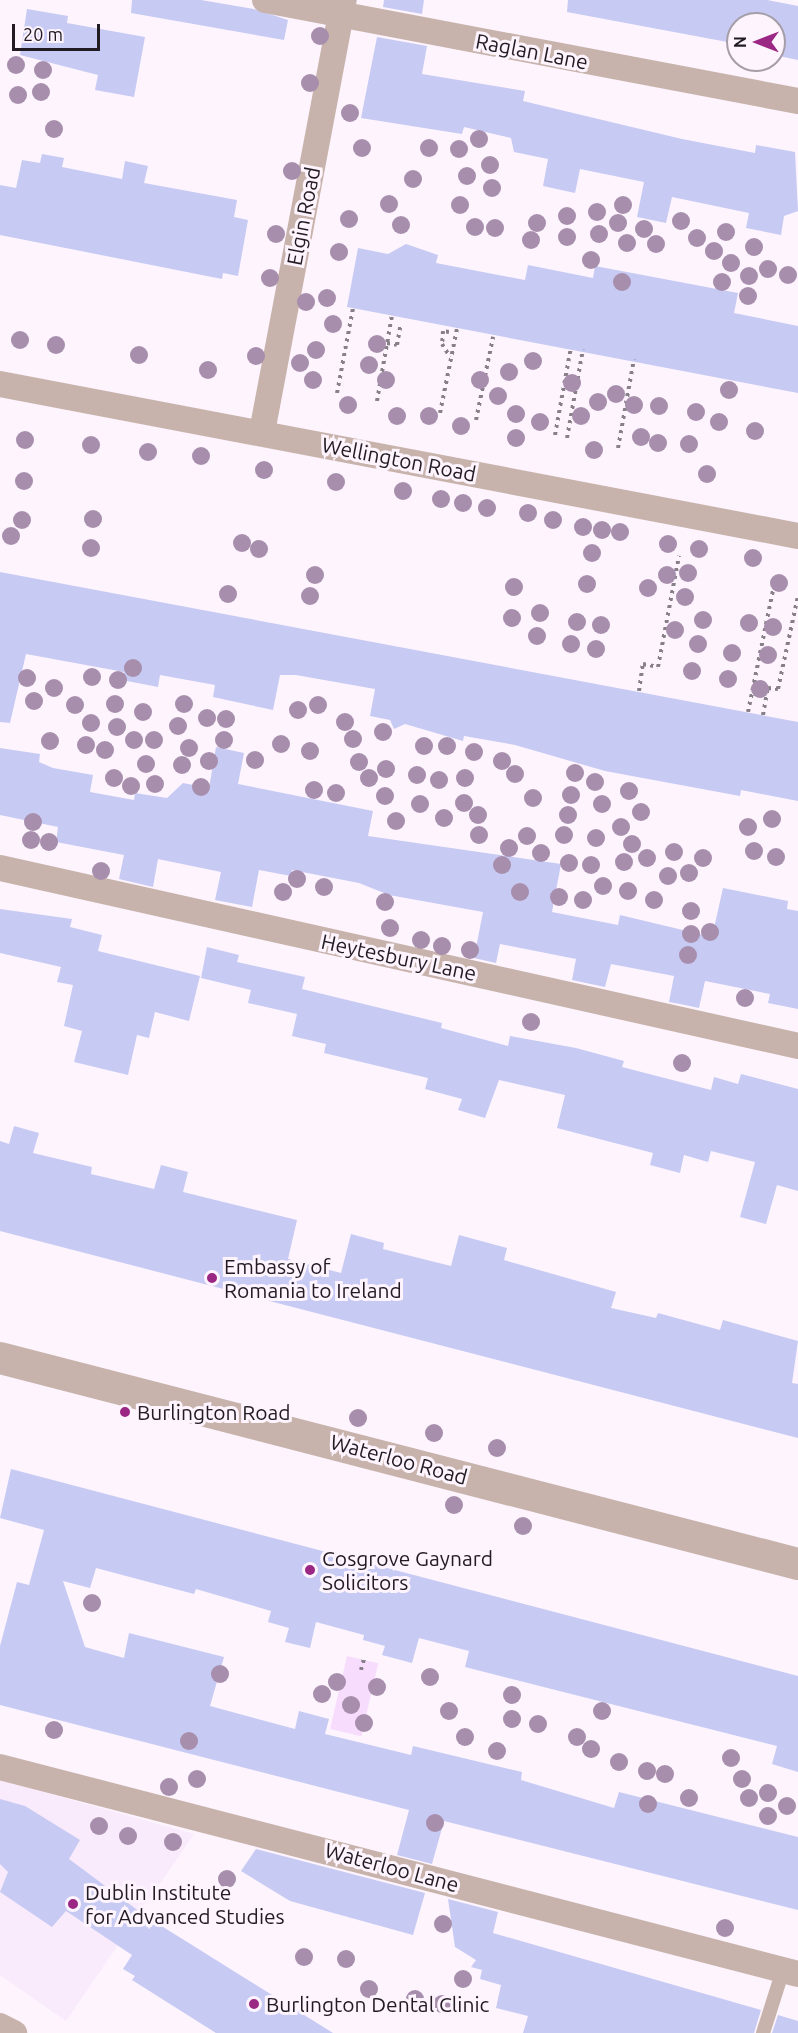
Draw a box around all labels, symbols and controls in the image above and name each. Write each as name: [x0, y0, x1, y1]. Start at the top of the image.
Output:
scale bar: [15, 12, 104, 50]
north arrow: [726, 12, 786, 72]
text: 20 m: [23, 24, 63, 44]
street label: Raglan Lane: [474, 28, 590, 74]
text: N: [731, 36, 749, 48]
street label: Elgin Road: [281, 165, 325, 267]
street label: Wellington Road: [320, 432, 478, 486]
street label: Heytesbury Lane: [319, 928, 479, 986]
place label: Embassy of Romania to Ireland: [224, 1253, 402, 1303]
marker: Embassy of Romania to Ireland: [205, 1271, 219, 1285]
place label: Burlington Road: [137, 1399, 291, 1425]
marker: Burlington Road: [118, 1405, 132, 1419]
street label: Waterloo Road: [328, 1429, 470, 1489]
place label: Cosgrove Gaynard Solicitors: [322, 1545, 493, 1595]
marker: Cosgrove Gaynard Solicitors: [303, 1563, 317, 1577]
street label: Waterloo Lane: [322, 1837, 462, 1897]
place label: Dublin Institute for Advanced Studies: [85, 1879, 285, 1929]
marker: Dublin Institute for Advanced Studies: [66, 1897, 80, 1911]
place label: Burlington Dental Clinic: [266, 1991, 489, 2017]
marker: Burlington Dental Clinic: [247, 1997, 261, 2011]

